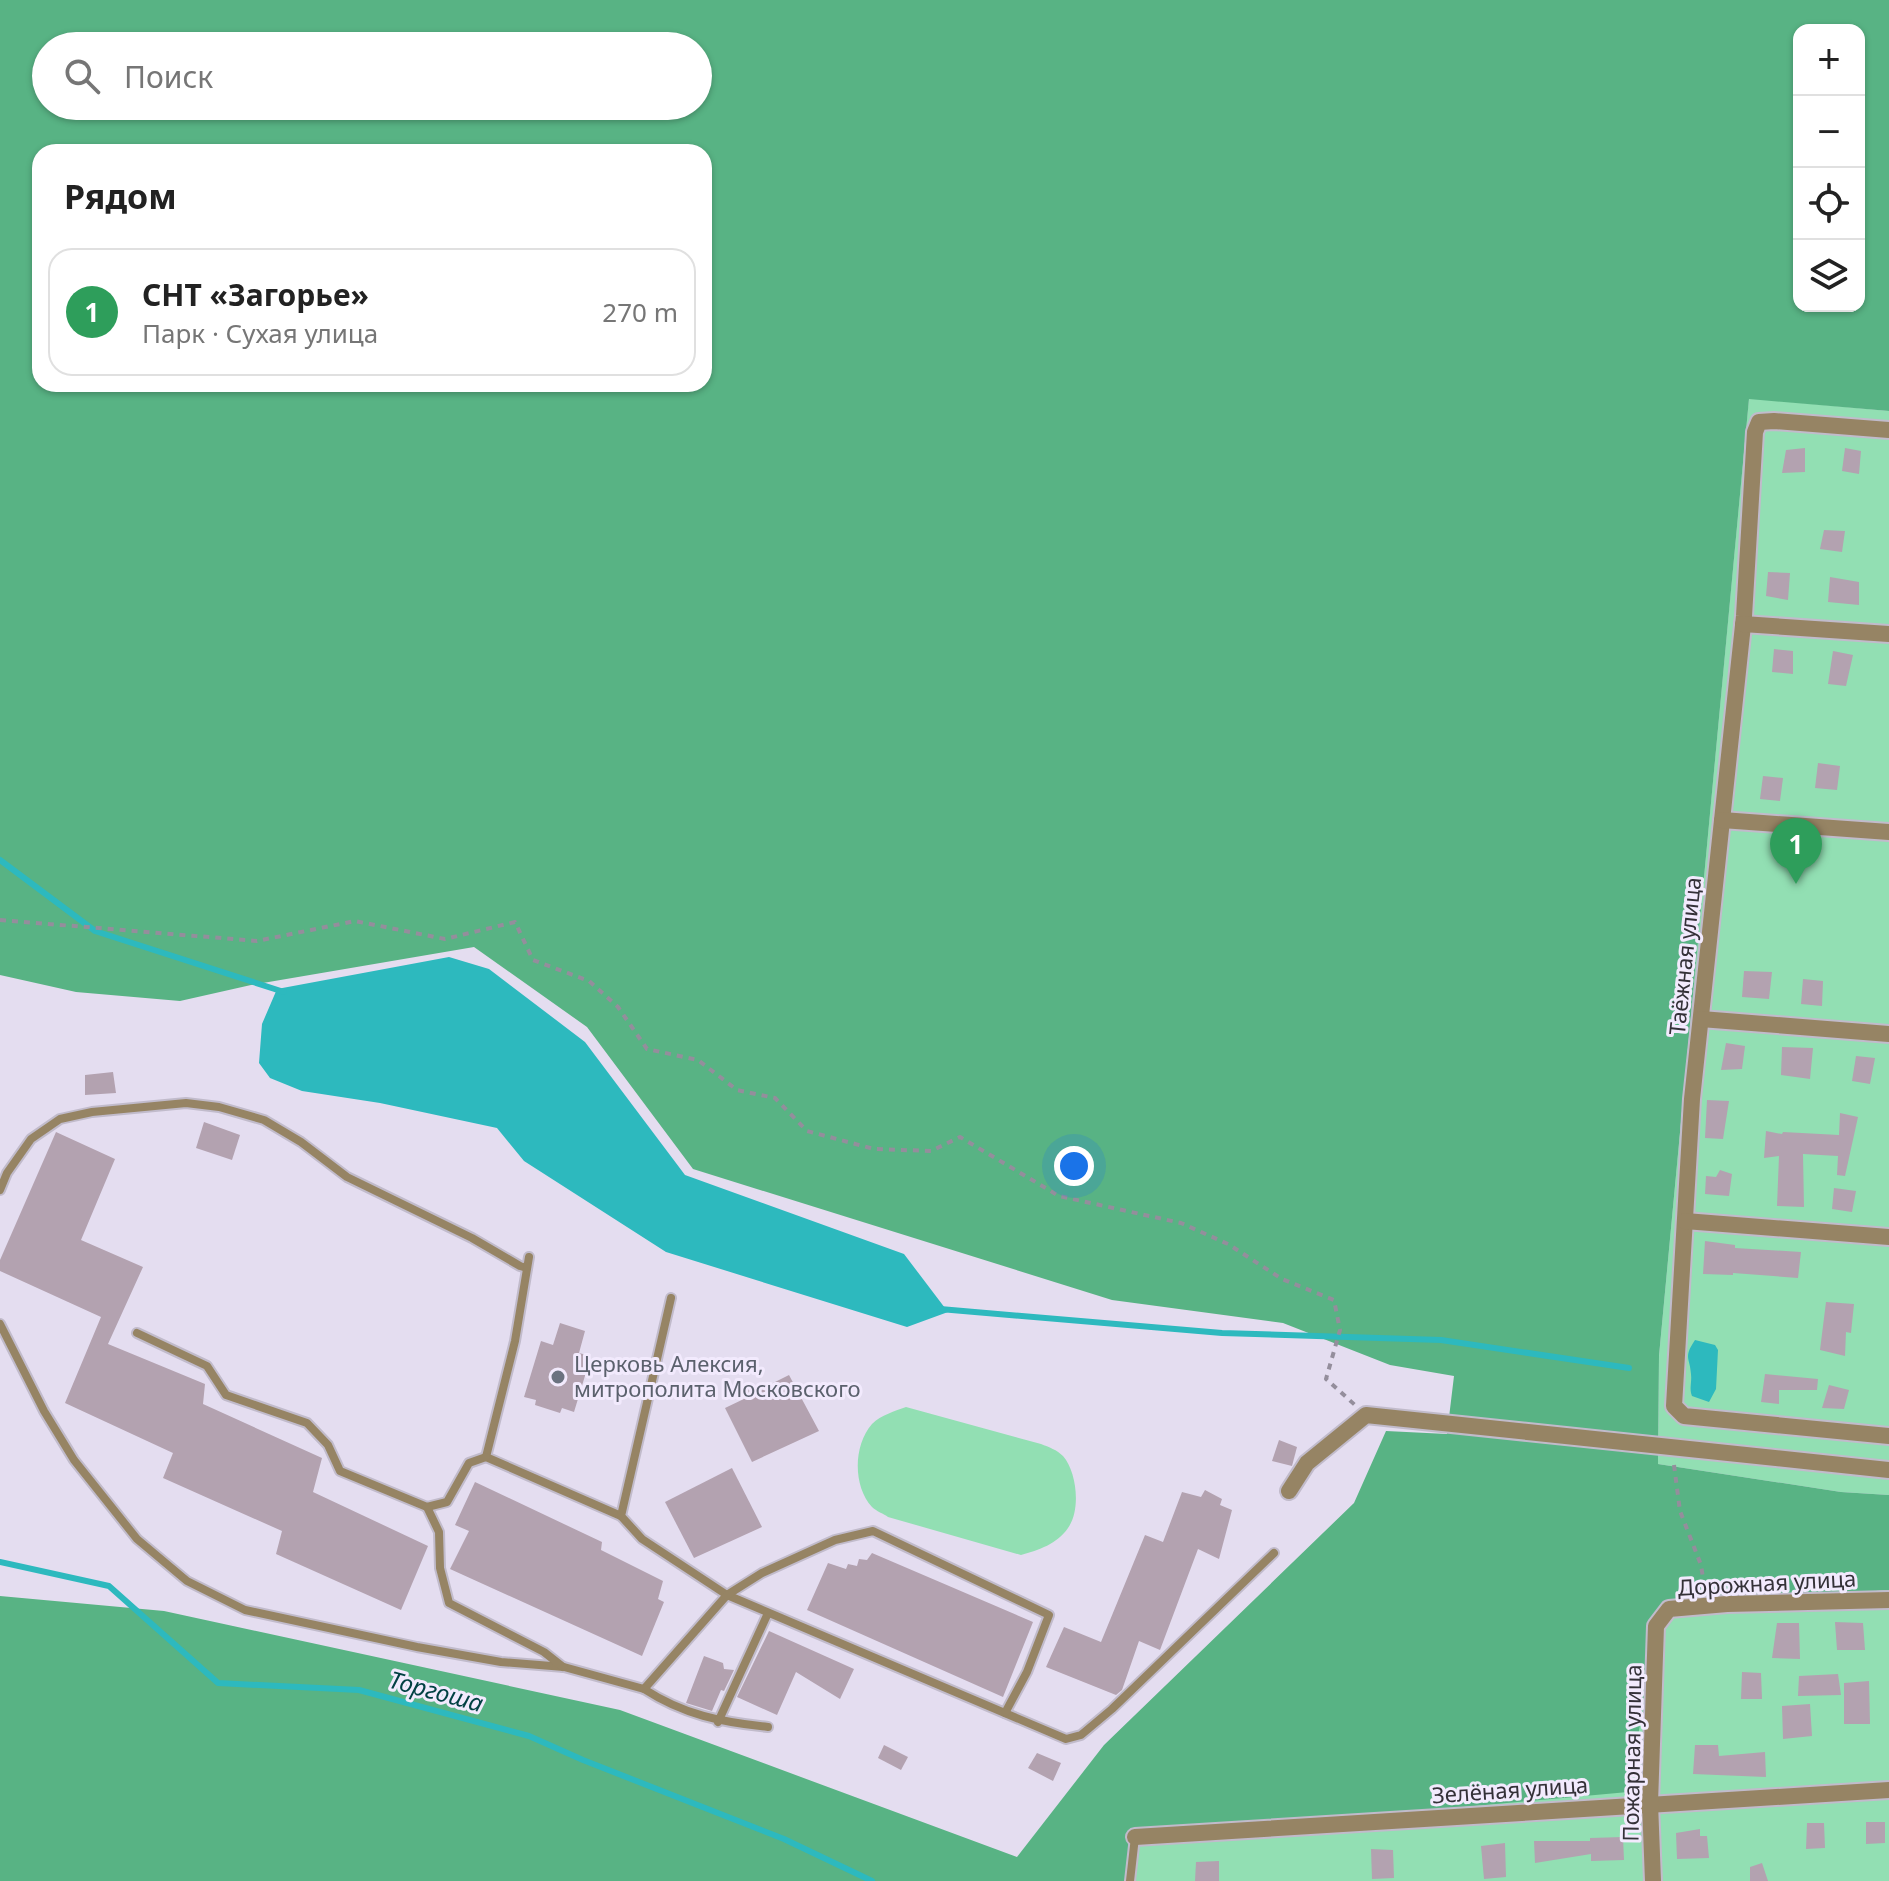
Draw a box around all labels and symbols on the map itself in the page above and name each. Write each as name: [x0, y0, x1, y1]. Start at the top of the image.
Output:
pin: 1: [1770, 818, 1822, 884]
street label: Таёжная улица: [1661, 876, 1707, 1036]
your location: [1054, 1146, 1094, 1186]
place label: Церковь Алексия, митрополита Московского: [574, 1348, 861, 1403]
marker: Церковь Алексия, митрополита Московского: [549, 1368, 567, 1386]
street label: Дорожная улица: [1677, 1562, 1857, 1602]
water label: Торгоша: [386, 1662, 488, 1719]
street label: Пожарная улица: [1614, 1664, 1648, 1842]
street label: Зелёная улица: [1431, 1769, 1589, 1809]

